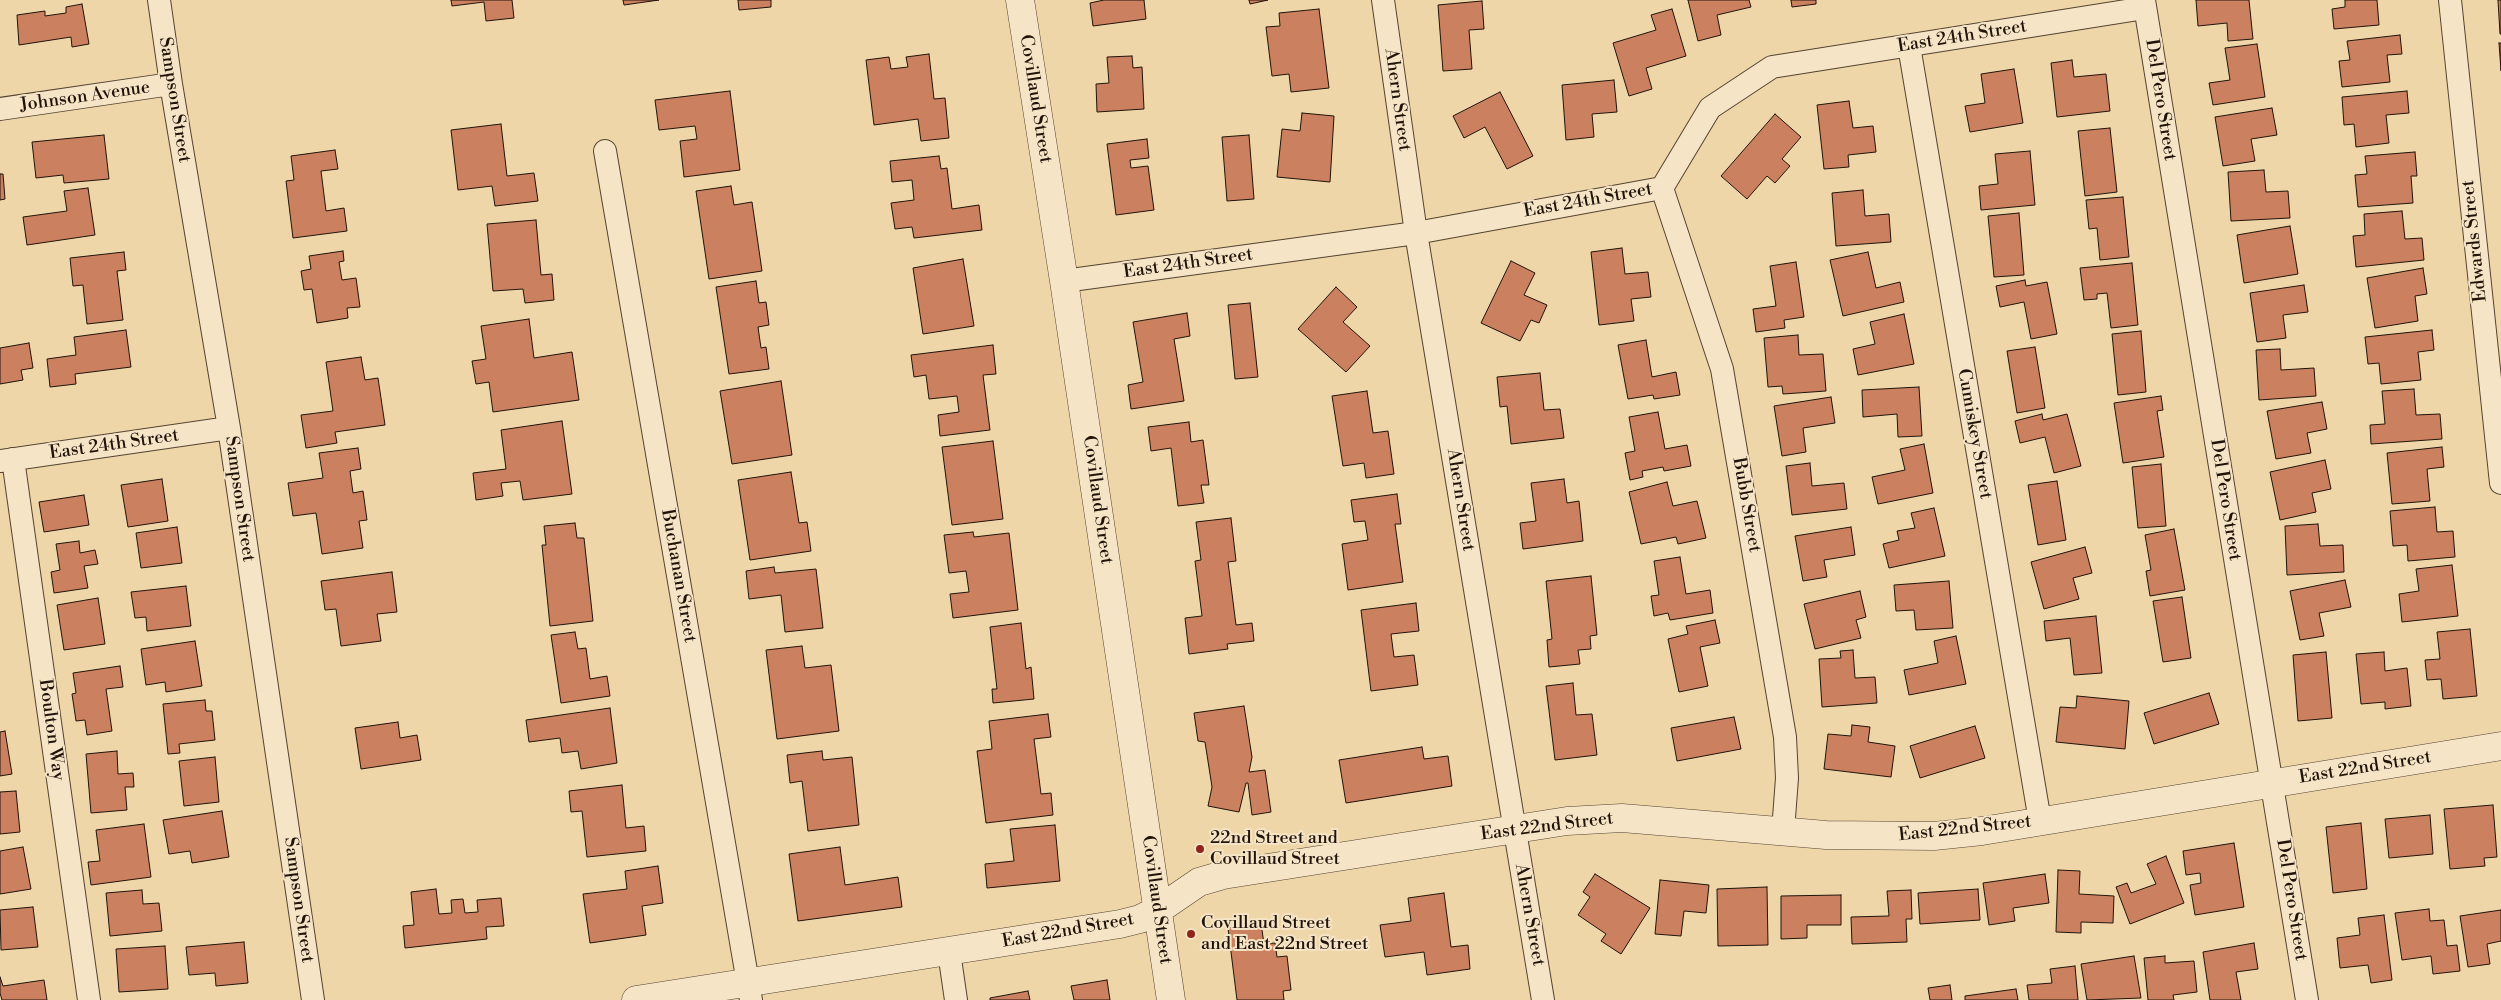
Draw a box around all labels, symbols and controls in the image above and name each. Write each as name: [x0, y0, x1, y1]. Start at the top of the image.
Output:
street label: East 24th Street: [1896, 16, 2028, 58]
street label: Covillaud Street: [1014, 33, 1056, 165]
street label: Sampson Street: [153, 36, 195, 164]
street label: Del Pero Street: [2140, 38, 2180, 162]
street label: Ahern Street: [1379, 47, 1415, 153]
street label: Johnson Avenue: [19, 77, 151, 117]
street label: East 24th Street: [1522, 179, 1654, 223]
street label: Edwards Street: [2458, 179, 2492, 303]
street label: East 24th Street: [1122, 244, 1254, 284]
street label: Cumiskey Street: [1952, 367, 1996, 501]
street label: East 24th Street: [48, 425, 180, 465]
street label: Covillaud Street: [1077, 434, 1117, 566]
street label: Sampson Street: [219, 435, 259, 563]
street label: Del Pero Street: [2205, 438, 2245, 562]
street label: Ahern Street: [1441, 447, 1479, 553]
street label: Bubb Street: [1727, 456, 1765, 554]
street label: Buchanan Street: [656, 508, 700, 644]
street label: Boulton Way: [33, 678, 69, 782]
street label: East 22nd Street: [2297, 747, 2433, 789]
street label: East 22nd Street: [1479, 808, 1615, 846]
street label: East 22nd Street: [1897, 811, 2033, 847]
place label: 22nd Street and Covillaud Street: [1210, 828, 1340, 871]
street label: Covillaud Street: [1136, 834, 1176, 966]
street label: Sampson Street: [278, 836, 318, 964]
street label: Del Pero Street: [2271, 838, 2311, 962]
marker: 22nd Street and Covillaud Street: [1194, 843, 1206, 855]
street label: Ahern Street: [1509, 862, 1549, 968]
street label: East 22nd Street: [1000, 909, 1136, 953]
place label: Covillaud Street and East 22nd Street: [1201, 913, 1368, 956]
marker: Covillaud Street and East 22nd Street: [1185, 928, 1197, 940]

